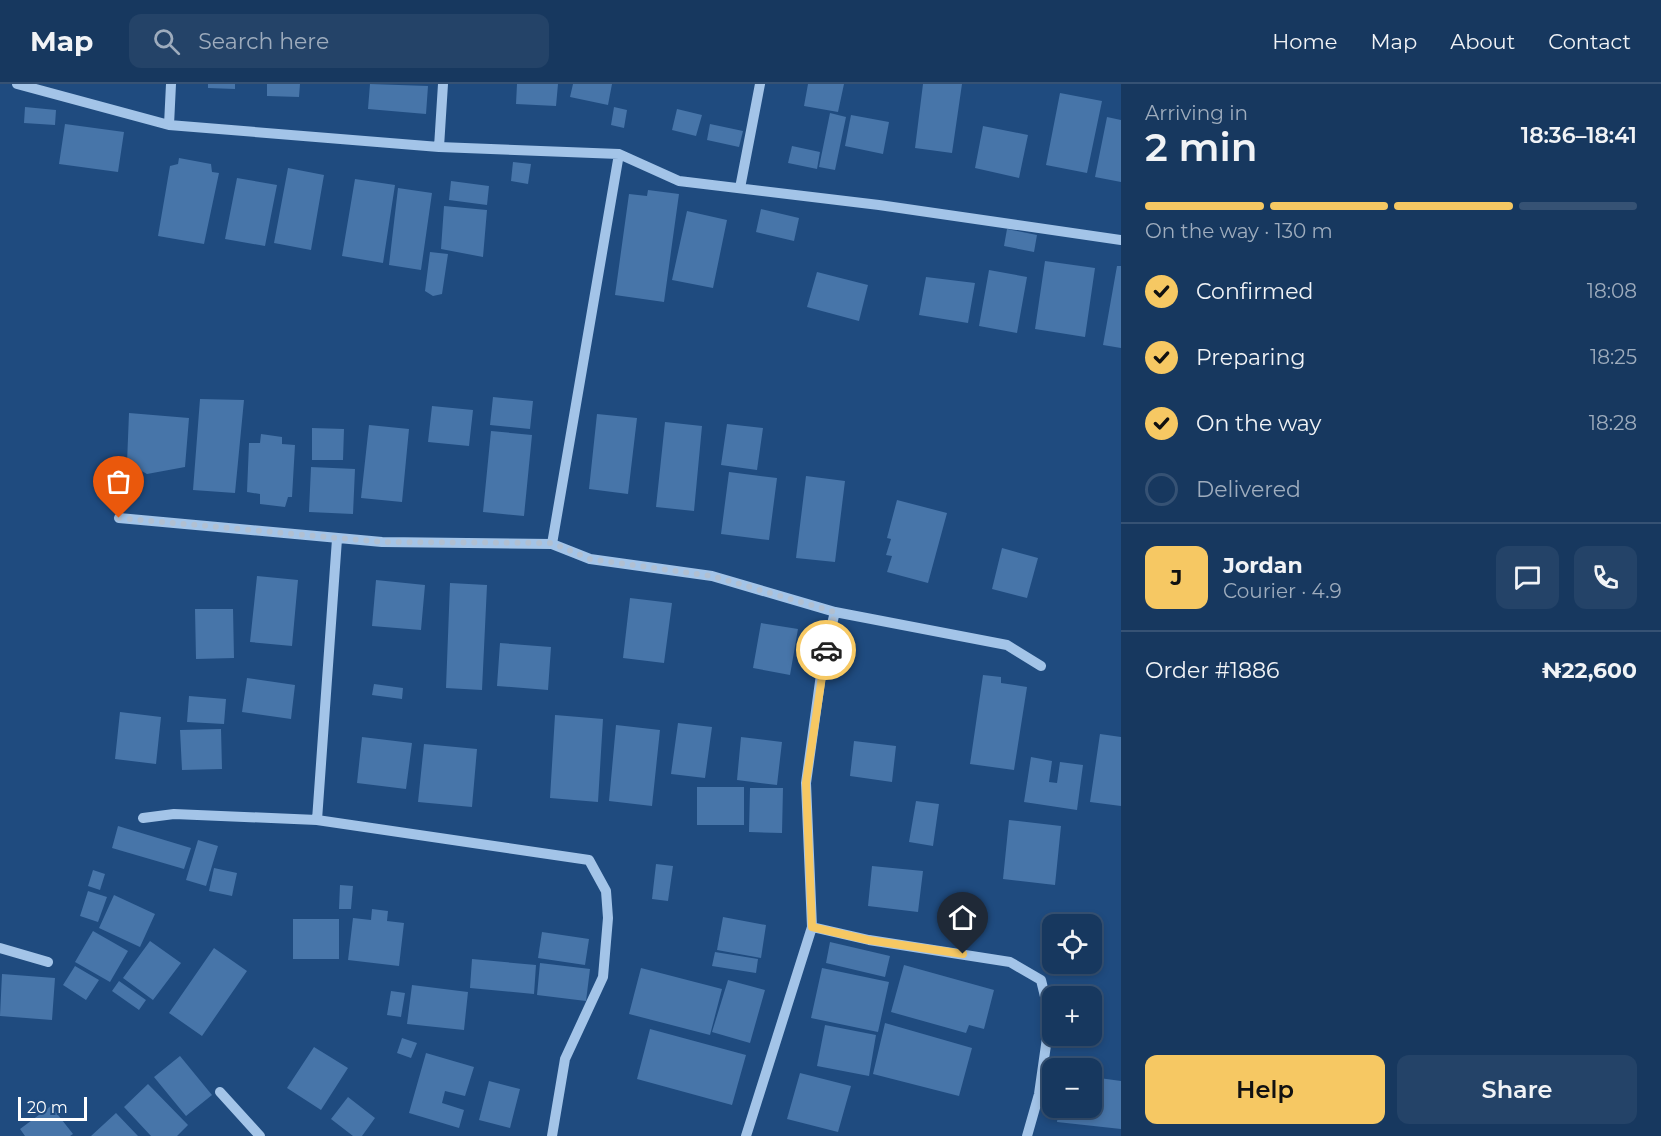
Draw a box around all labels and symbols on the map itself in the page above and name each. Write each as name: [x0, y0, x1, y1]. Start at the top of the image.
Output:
pin: [93, 456, 144, 518]
courier: [796, 620, 856, 680]
pin: [937, 892, 988, 954]
scale bar: [18, 1094, 87, 1122]

